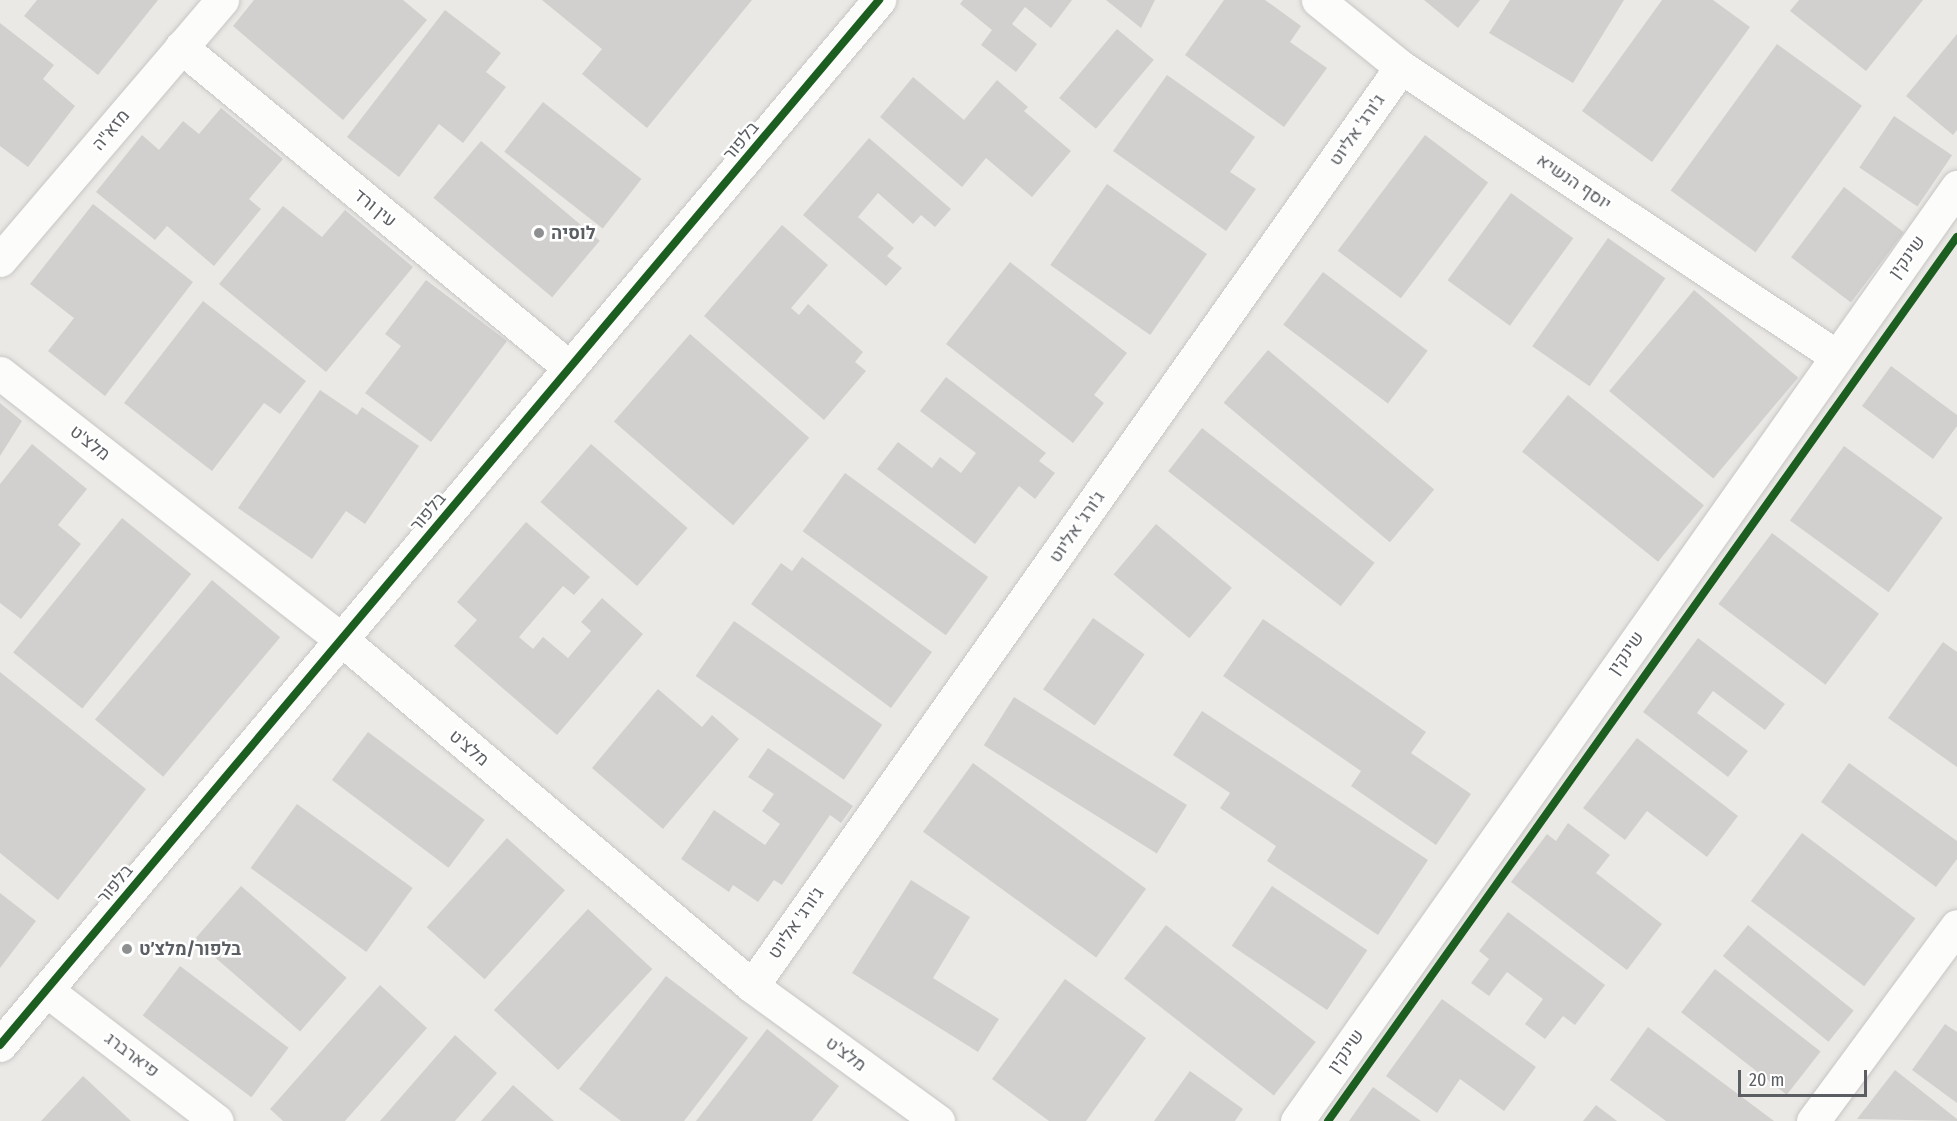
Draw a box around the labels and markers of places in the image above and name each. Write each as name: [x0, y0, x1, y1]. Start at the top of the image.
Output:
place label: לוסיה: [551, 222, 595, 244]
marker: לוסיה: [532, 226, 546, 240]
place label: בלפור/מלצ׳ט: [139, 938, 241, 960]
marker: בלפור/מלצ׳ט: [120, 942, 134, 956]

